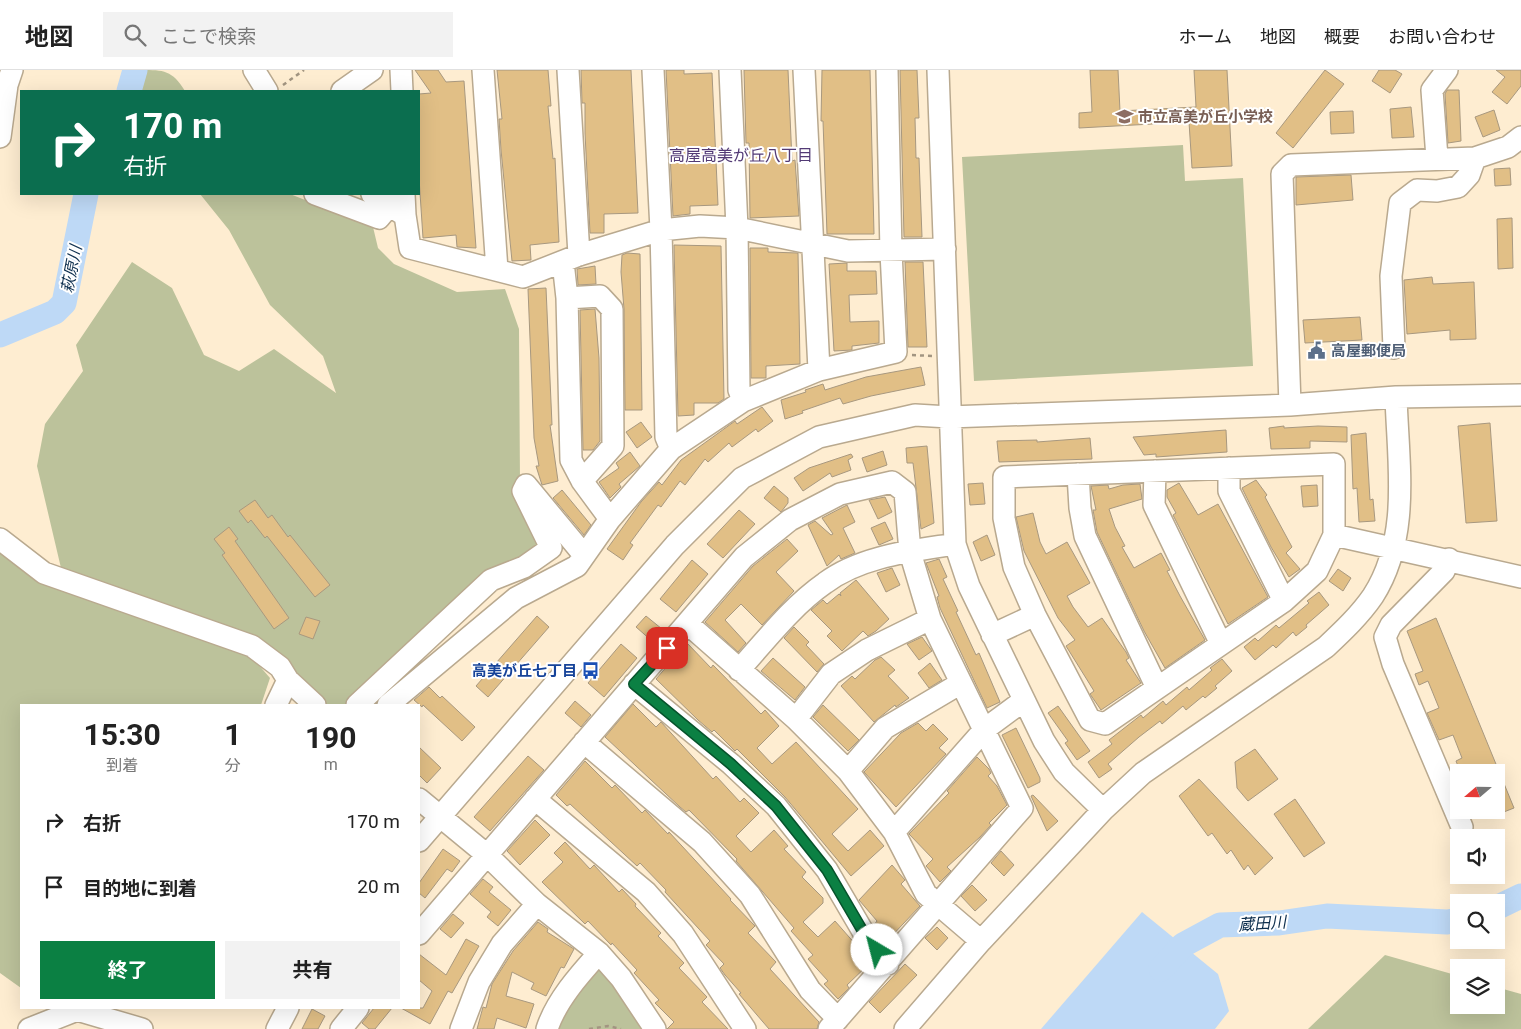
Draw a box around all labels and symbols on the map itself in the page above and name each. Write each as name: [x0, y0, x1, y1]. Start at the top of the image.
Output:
school or university icon: 市立高美が丘小学校: [1114, 107, 1134, 127]
place label: 市立高美が丘小学校: [1138, 108, 1273, 126]
district label: 高屋高美が丘八丁目: [669, 146, 813, 165]
water label: 萩原川: [58, 242, 86, 294]
public building icon: 高屋郵便局: [1307, 341, 1327, 361]
place label: 高屋郵便局: [1331, 342, 1406, 360]
pin: [646, 627, 688, 669]
bus stop icon: 高美が丘七丁目: [581, 661, 601, 681]
place label: 高美が丘七丁目: [472, 662, 577, 680]
north arrow: [1450, 764, 1505, 819]
water label: 蔵田川: [1237, 912, 1289, 935]
position arrow: [850, 923, 902, 975]

